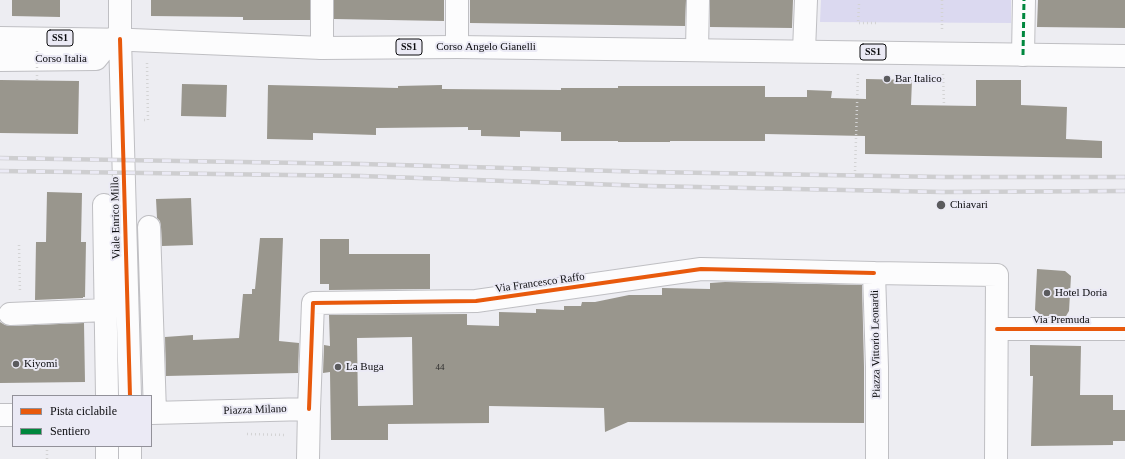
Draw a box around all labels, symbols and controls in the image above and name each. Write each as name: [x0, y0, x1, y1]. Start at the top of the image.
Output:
road number: SS1: [47, 30, 73, 46]
road number: SS1: [396, 39, 422, 55]
street label: Corso Angelo Gianelli: [436, 40, 536, 54]
road number: SS1: [860, 44, 886, 60]
street label: Corso Italia: [35, 52, 87, 66]
place label: Bar Italico: [895, 72, 942, 86]
marker: Bar Italico: [882, 74, 892, 84]
street label: Viale Enrico Millo: [109, 177, 123, 259]
place label: Chiavari: [950, 198, 988, 212]
marker: Chiavari: [935, 199, 947, 211]
street label: Via Francesco Raffo: [494, 270, 586, 296]
place label: Hotel Doria: [1055, 286, 1107, 300]
marker: Hotel Doria: [1042, 288, 1052, 298]
street label: Piazza Vittorio Leonardi: [868, 290, 884, 398]
street label: Via Premuda: [1032, 313, 1090, 327]
place label: Kiyomi: [24, 357, 58, 371]
marker: Kiyomi: [11, 359, 21, 369]
place label: La Buga: [346, 360, 384, 374]
marker: La Buga: [333, 362, 343, 372]
house number: 44: [436, 363, 444, 373]
legend: [12, 395, 152, 447]
street label: Piazza Milano: [223, 402, 287, 418]
text: Pista ciclabile: [50, 404, 117, 418]
text: Sentiero: [50, 424, 90, 438]

